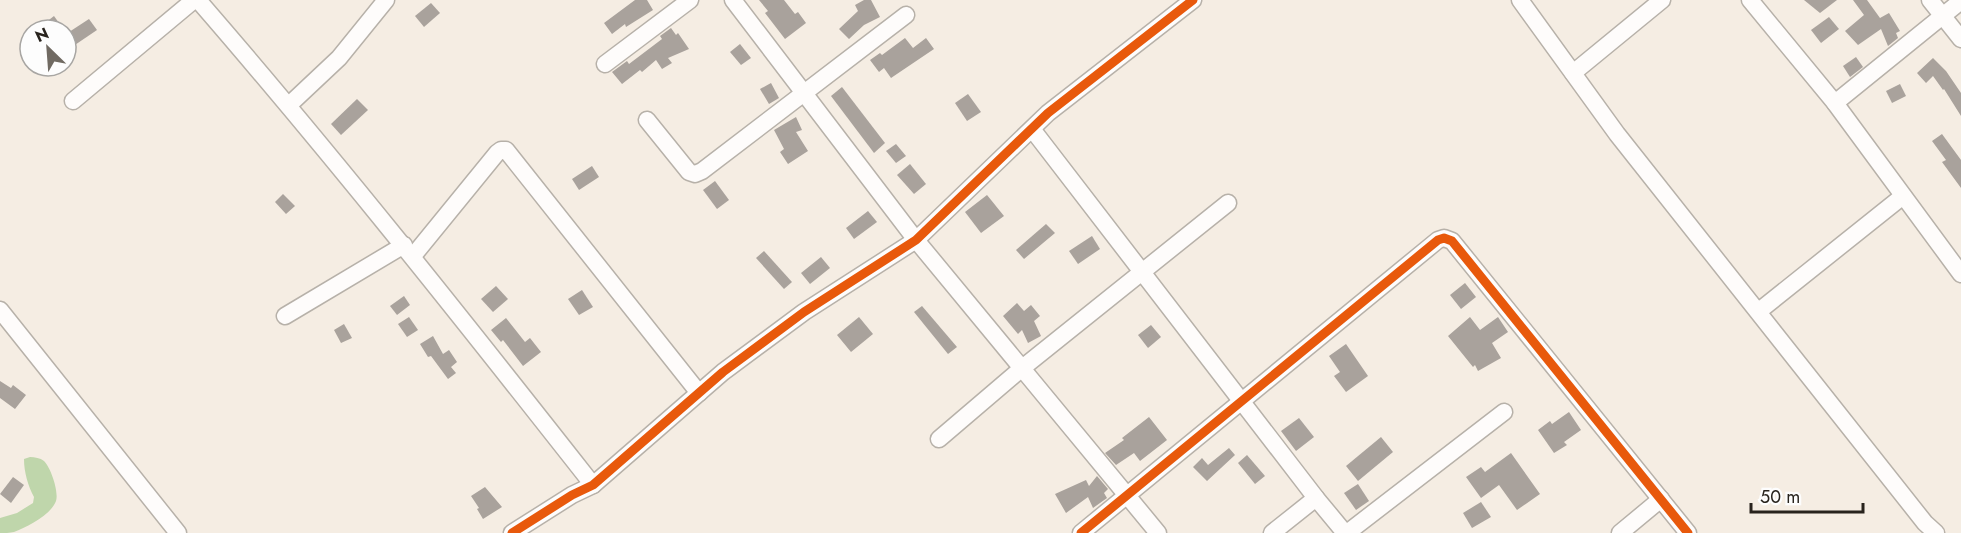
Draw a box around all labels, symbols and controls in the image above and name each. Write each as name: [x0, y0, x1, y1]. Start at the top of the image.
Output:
north arrow: [18, 18, 78, 78]
text: N: [31, 22, 52, 48]
scale bar: [1751, 476, 1864, 514]
text: 50 m: [1760, 484, 1800, 510]

